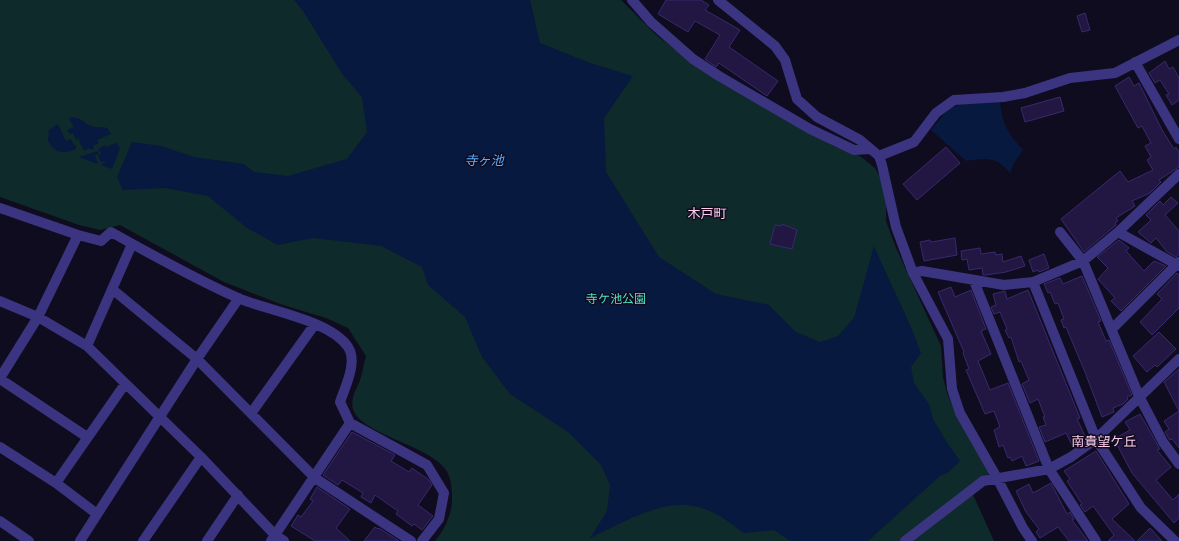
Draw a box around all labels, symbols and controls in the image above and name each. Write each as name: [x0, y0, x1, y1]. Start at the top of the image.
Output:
water label: 寺ヶ池: [464, 152, 505, 168]
district label: 木戸町: [687, 205, 727, 221]
park label: 寺ケ池公園: [586, 291, 646, 306]
district label: 南貴望ケ丘: [1071, 433, 1137, 449]

